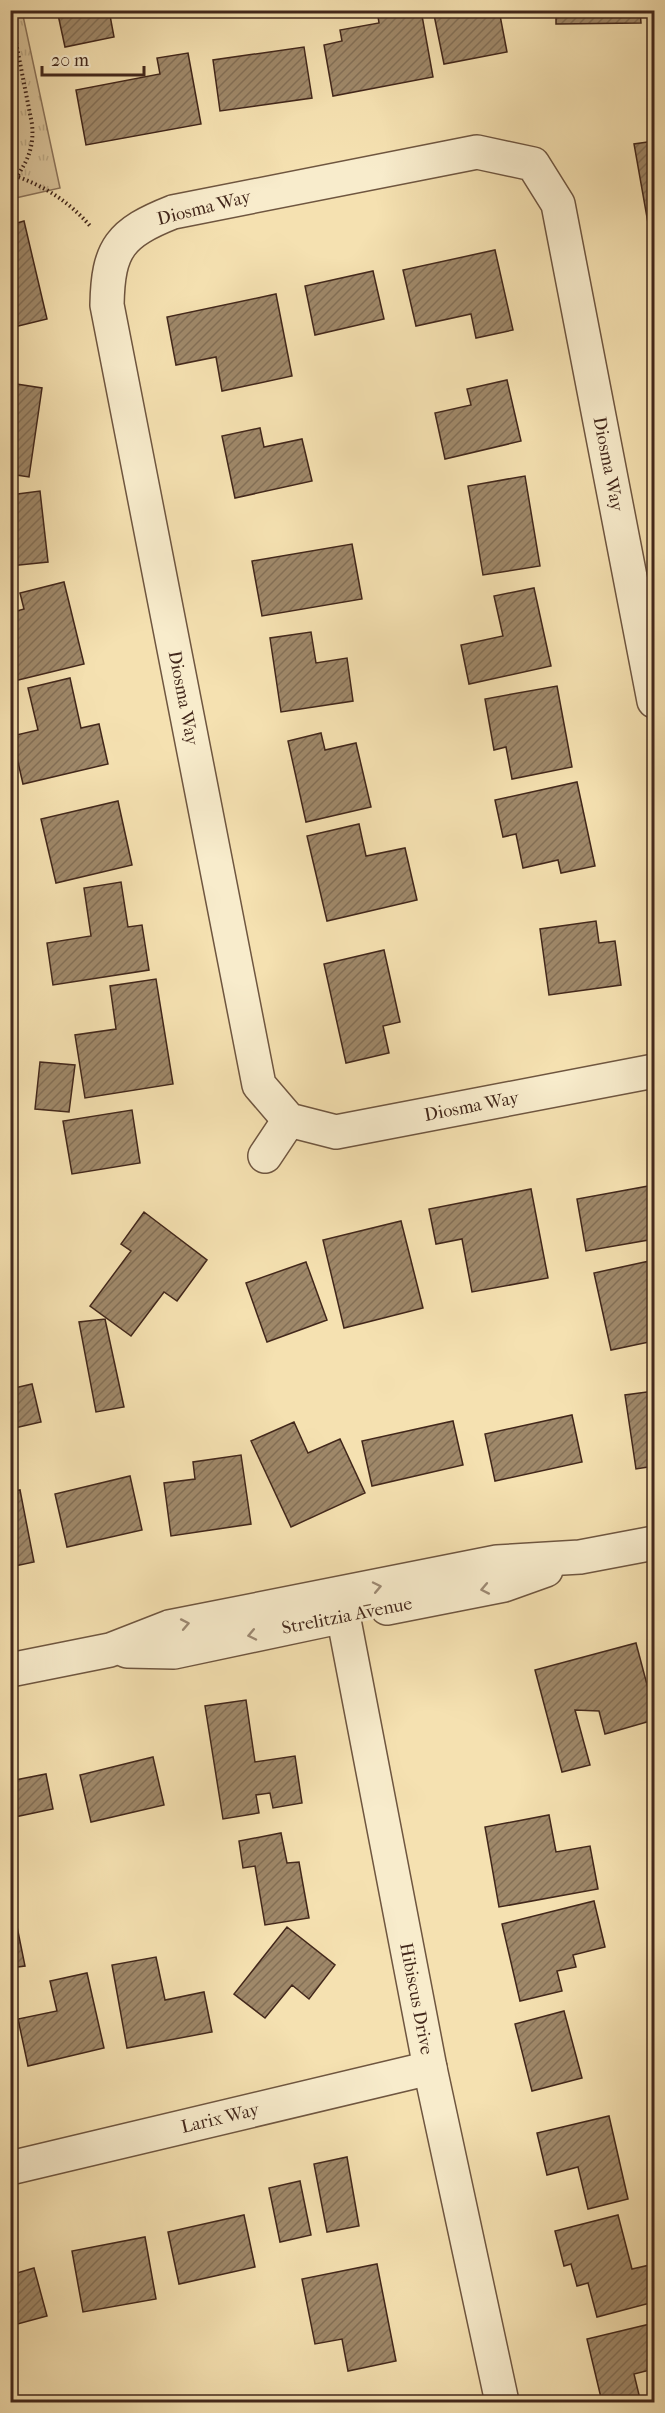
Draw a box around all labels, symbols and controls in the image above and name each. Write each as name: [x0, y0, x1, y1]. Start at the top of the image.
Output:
scale bar: [42, 39, 144, 77]
text: 20 m: [51, 50, 89, 71]
street label: Diosma Way: [155, 186, 254, 230]
street label: Diosma Way: [589, 415, 628, 514]
street label: Diosma Way: [164, 649, 203, 748]
street label: Diosma Way: [422, 1086, 522, 1125]
one-way arrow: [371, 1581, 381, 1594]
one-way arrow: [480, 1582, 490, 1595]
street label: Strelitzia Avenue: [280, 1593, 414, 1639]
one-way arrow: [180, 1618, 190, 1631]
one-way arrow: [247, 1628, 257, 1641]
street label: Hibiscus Drive: [396, 1941, 438, 2056]
street label: Larix Way: [179, 2098, 263, 2137]

